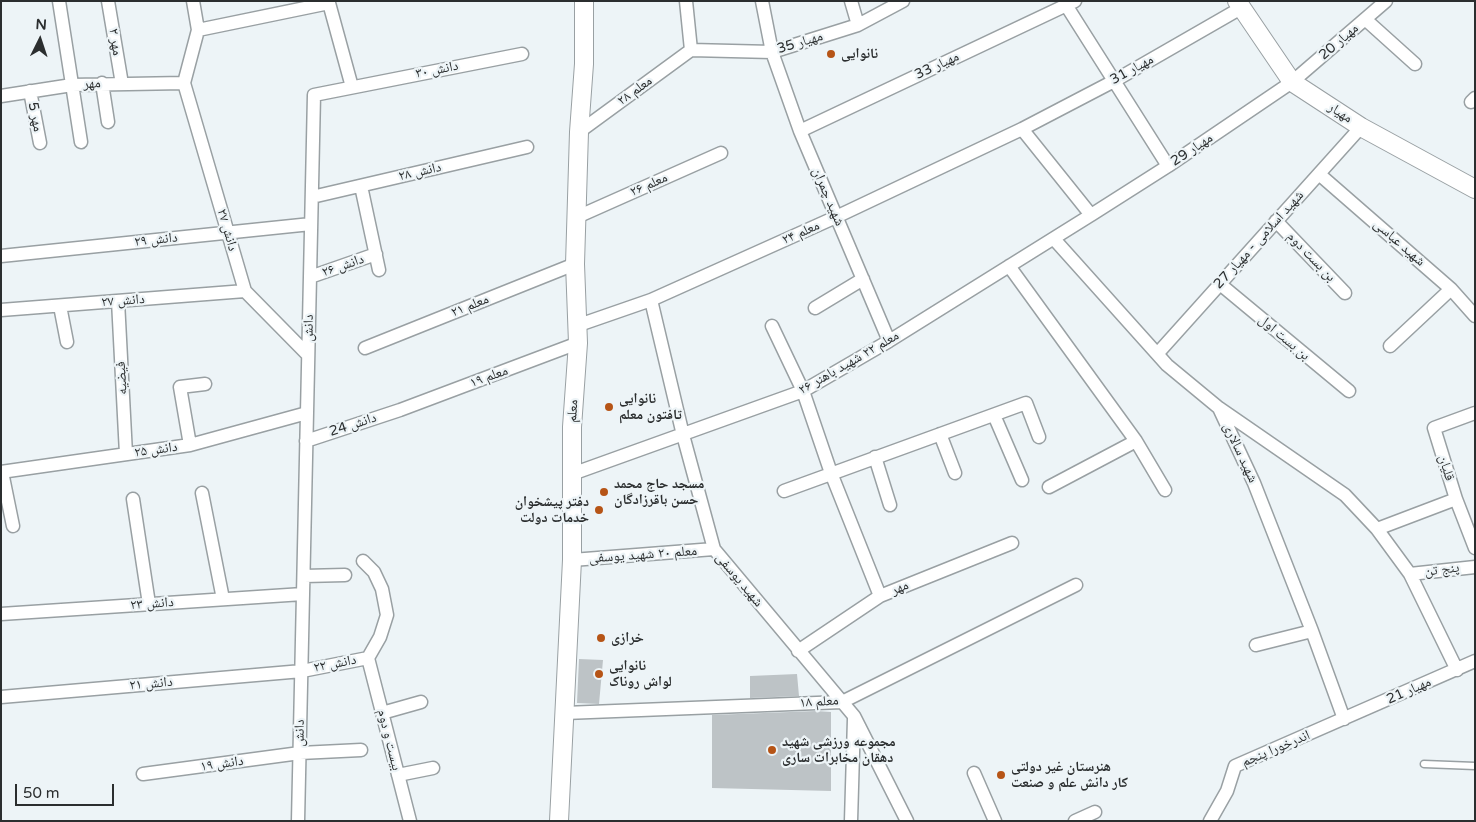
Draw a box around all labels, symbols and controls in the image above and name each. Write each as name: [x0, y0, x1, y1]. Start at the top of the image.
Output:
north arrow: [15, 15, 65, 65]
text: N: [35, 16, 47, 33]
street label: مهیار 20: [1316, 20, 1362, 64]
street label: مهر ۲: [105, 27, 125, 57]
street label: مهیار 35: [775, 28, 825, 58]
place label: نانوایی: [841, 46, 878, 62]
marker: نانوایی: [825, 48, 837, 60]
street label: مهیار 33: [912, 48, 962, 84]
street label: مهیار 31: [1107, 51, 1157, 89]
street label: دانش ۳۰: [414, 58, 460, 82]
street label: معلم ۲۸: [614, 73, 656, 109]
street label: مهر: [83, 75, 101, 93]
street label: مهیار: [1325, 99, 1355, 127]
street label: مهر 5: [24, 101, 46, 133]
street label: مهیار 29: [1168, 130, 1216, 170]
street label: دانش ۲۸: [397, 159, 443, 185]
street label: شهید چمران: [808, 165, 848, 229]
street label: معلم ۲۶: [628, 169, 670, 201]
street label: شهید اسلامی - مهیار 27: [1210, 187, 1308, 293]
street label: دانش ۲۷: [213, 207, 241, 253]
street label: شهید عباسی: [1370, 216, 1428, 270]
street label: معلم ۲۴: [780, 217, 822, 249]
street label: بن بست دوم: [1283, 228, 1339, 286]
street label: دانش ٢٩: [134, 229, 178, 251]
street label: دانش ۲۶: [320, 251, 366, 281]
street label: دانش ٢٧: [101, 291, 145, 311]
street label: معلم ۲۱: [449, 291, 491, 321]
street label: بن بست اول: [1255, 312, 1313, 364]
street label: دانش: [300, 314, 318, 342]
street label: معلم ۲۲ شهید باهنر ۲۶: [796, 327, 902, 399]
street label: فیضیه: [113, 361, 131, 395]
street label: معلم ۱۹: [468, 362, 510, 392]
place label: نانوایی تافتون معلم: [619, 391, 682, 424]
street label: معلم: [564, 399, 582, 423]
marker: نانوایی تافتون معلم: [603, 401, 615, 413]
street label: دانش 24: [327, 410, 379, 440]
street label: شهید سالاری: [1219, 420, 1261, 486]
street label: دانش ۲۵: [133, 439, 179, 461]
street label: قلیان: [1434, 453, 1458, 483]
place label: مسجد حاج محمد حسن باقرزادگان: [614, 476, 704, 508]
marker: مسجد حاج محمد حسن باقرزادگان: [598, 486, 610, 498]
place label: دفتر پیشخوان خدمات دولت: [515, 494, 589, 526]
marker: دفتر پیشخوان خدمات دولت: [593, 504, 605, 516]
street label: معلم ۲۰ شهید یوسفی: [588, 543, 698, 567]
street label: شهید یوسفی: [712, 550, 766, 610]
street label: پنج تن: [1424, 560, 1460, 580]
street label: مهر: [889, 577, 911, 599]
street label: دانش ٢٣: [130, 594, 174, 614]
place label: خرازی: [611, 630, 644, 646]
marker: خرازی: [595, 632, 607, 644]
street label: دانش ۲۲: [312, 652, 358, 676]
place label: نانوایی لواش روناک: [609, 658, 672, 690]
marker: نانوایی لواش روناک: [593, 668, 605, 680]
street label: دانش ٢١: [129, 674, 173, 694]
street label: مهیار 21: [1384, 674, 1434, 708]
street label: معلم ۱۸: [799, 692, 839, 712]
street label: بیست و دوم: [373, 708, 405, 772]
street label: دانش: [291, 719, 309, 747]
street label: اندرخورا پنجم: [1239, 727, 1313, 771]
place label: مجموعه ورزشی شهید دهقان مخابرات ساری: [782, 734, 896, 766]
marker: مجموعه ورزشی شهید دهقان مخابرات ساری: [766, 744, 778, 756]
street label: دانش ١٩: [199, 753, 245, 775]
place label: هنرستان غیر دولتی کار دانش علم و صنعت: [1011, 759, 1128, 792]
marker: هنرستان غیر دولتی کار دانش علم و صنعت: [995, 769, 1007, 781]
scale bar: [18, 774, 116, 806]
text: 50 m: [23, 784, 60, 802]

